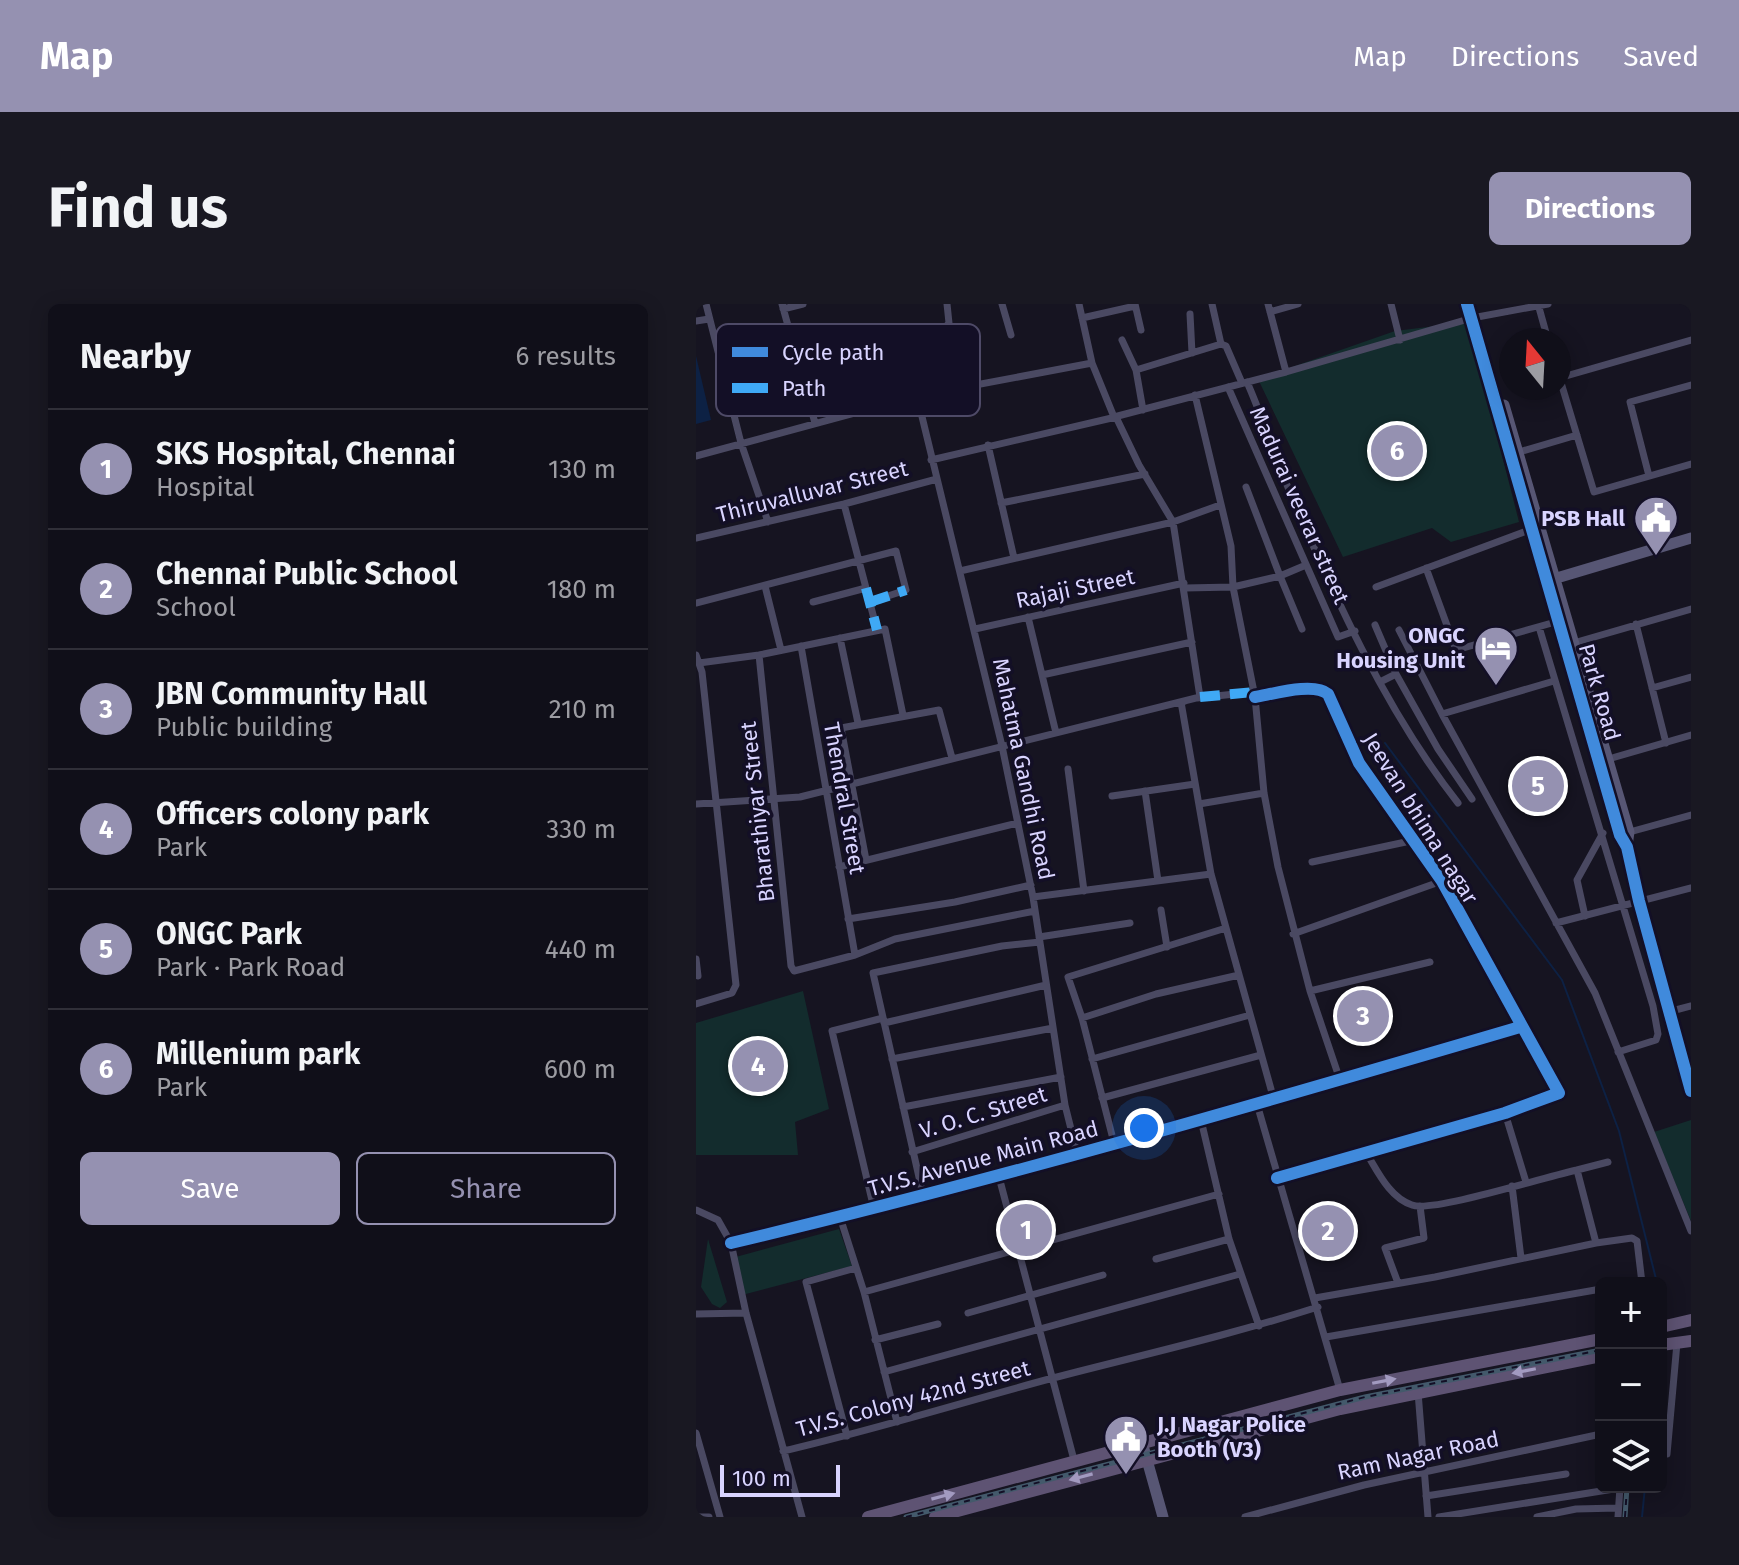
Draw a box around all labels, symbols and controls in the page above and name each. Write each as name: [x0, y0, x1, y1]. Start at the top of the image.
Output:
text: Map: [40, 33, 113, 79]
text: Map: [1353, 40, 1407, 73]
text: Directions: [1451, 40, 1579, 73]
text: Saved: [1623, 40, 1699, 73]
button: Directions: [1489, 172, 1691, 245]
text: Find us: [48, 175, 228, 242]
legend: [716, 324, 980, 416]
north arrow: [1499, 328, 1571, 400]
text: Nearby: [80, 336, 191, 377]
text: Cycle path: [782, 339, 884, 366]
text: 6 results: [515, 341, 616, 372]
text: Path: [782, 375, 826, 402]
street label: Madurai veerar street: [1244, 402, 1355, 608]
pin: 6: [1371, 421, 1423, 481]
text: SKS Hospital, Chennai: [156, 436, 456, 472]
text: 1: [100, 454, 112, 485]
text: 130 m: [548, 454, 616, 485]
street label: Thiruvalluvar Street: [714, 455, 911, 528]
text: Hospital: [156, 472, 255, 503]
public building icon: PSB Hall: [1632, 494, 1680, 557]
place label: PSB Hall: [1541, 505, 1625, 532]
text: Chennai Public School: [156, 556, 457, 592]
street label: Rajaji Street: [1013, 563, 1137, 614]
text: 2: [99, 574, 113, 605]
text: 180 m: [547, 574, 616, 605]
text: School: [156, 592, 236, 623]
place label: ONGC Housing Unit: [1336, 622, 1465, 674]
hotel icon: ONGC Housing Unit: [1472, 624, 1520, 687]
street label: Park Road: [1573, 640, 1626, 744]
street label: Mahatma Gandhi Road: [987, 656, 1060, 882]
text: JBN Community Hall: [156, 676, 427, 712]
text: 3: [99, 694, 113, 725]
text: 210 m: [549, 694, 616, 725]
text: Public building: [156, 712, 332, 743]
street label: Bharathiyar Street: [735, 720, 780, 904]
street label: Thendral Street: [818, 720, 871, 876]
street label: Jeevan bhima nagar: [1357, 728, 1484, 909]
pin: 5: [1512, 756, 1564, 816]
text: Officers colony park: [156, 796, 429, 832]
text: 4: [99, 814, 113, 845]
text: 330 m: [546, 814, 616, 845]
text: Park: [156, 832, 207, 863]
text: ONGC Park: [156, 916, 302, 952]
text: 5: [99, 934, 113, 965]
text: 440 m: [545, 934, 616, 965]
text: Park · Park Road: [156, 952, 345, 983]
pin: 3: [1337, 986, 1389, 1046]
text: Millenium park: [156, 1036, 360, 1072]
pin: 4: [732, 1036, 784, 1096]
text: 6: [99, 1054, 113, 1085]
text: 600 m: [544, 1054, 616, 1085]
text: Park: [156, 1072, 207, 1103]
street label: V. O. C. Street: [916, 1080, 1050, 1145]
your location: [1124, 1108, 1164, 1148]
street label: T.V.S. Avenue Main Road: [865, 1115, 1101, 1202]
button: Save: [80, 1152, 340, 1225]
button: Share: [356, 1152, 616, 1225]
pin: 1: [1000, 1200, 1052, 1260]
pin: 2: [1302, 1201, 1354, 1261]
map controls: [1595, 1277, 1667, 1493]
button: +: [1595, 1277, 1667, 1349]
button: −: [1595, 1349, 1667, 1421]
street label: T.V.S. Colony 42nd Street: [793, 1354, 1033, 1443]
one-way arrow: [1512, 1365, 1537, 1378]
one-way arrow: [1372, 1374, 1397, 1387]
place label: J.J Nagar Police Booth (V3): [1156, 1411, 1306, 1463]
public building icon: J.J Nagar Police Booth (V3): [1102, 1413, 1150, 1476]
button: layers: [1595, 1421, 1667, 1493]
street label: Ram Nagar Road: [1335, 1425, 1501, 1486]
scale bar: [720, 1461, 840, 1497]
text: 100 m: [732, 1465, 791, 1492]
one-way arrow: [1069, 1471, 1094, 1483]
one-way arrow: [931, 1490, 956, 1502]

